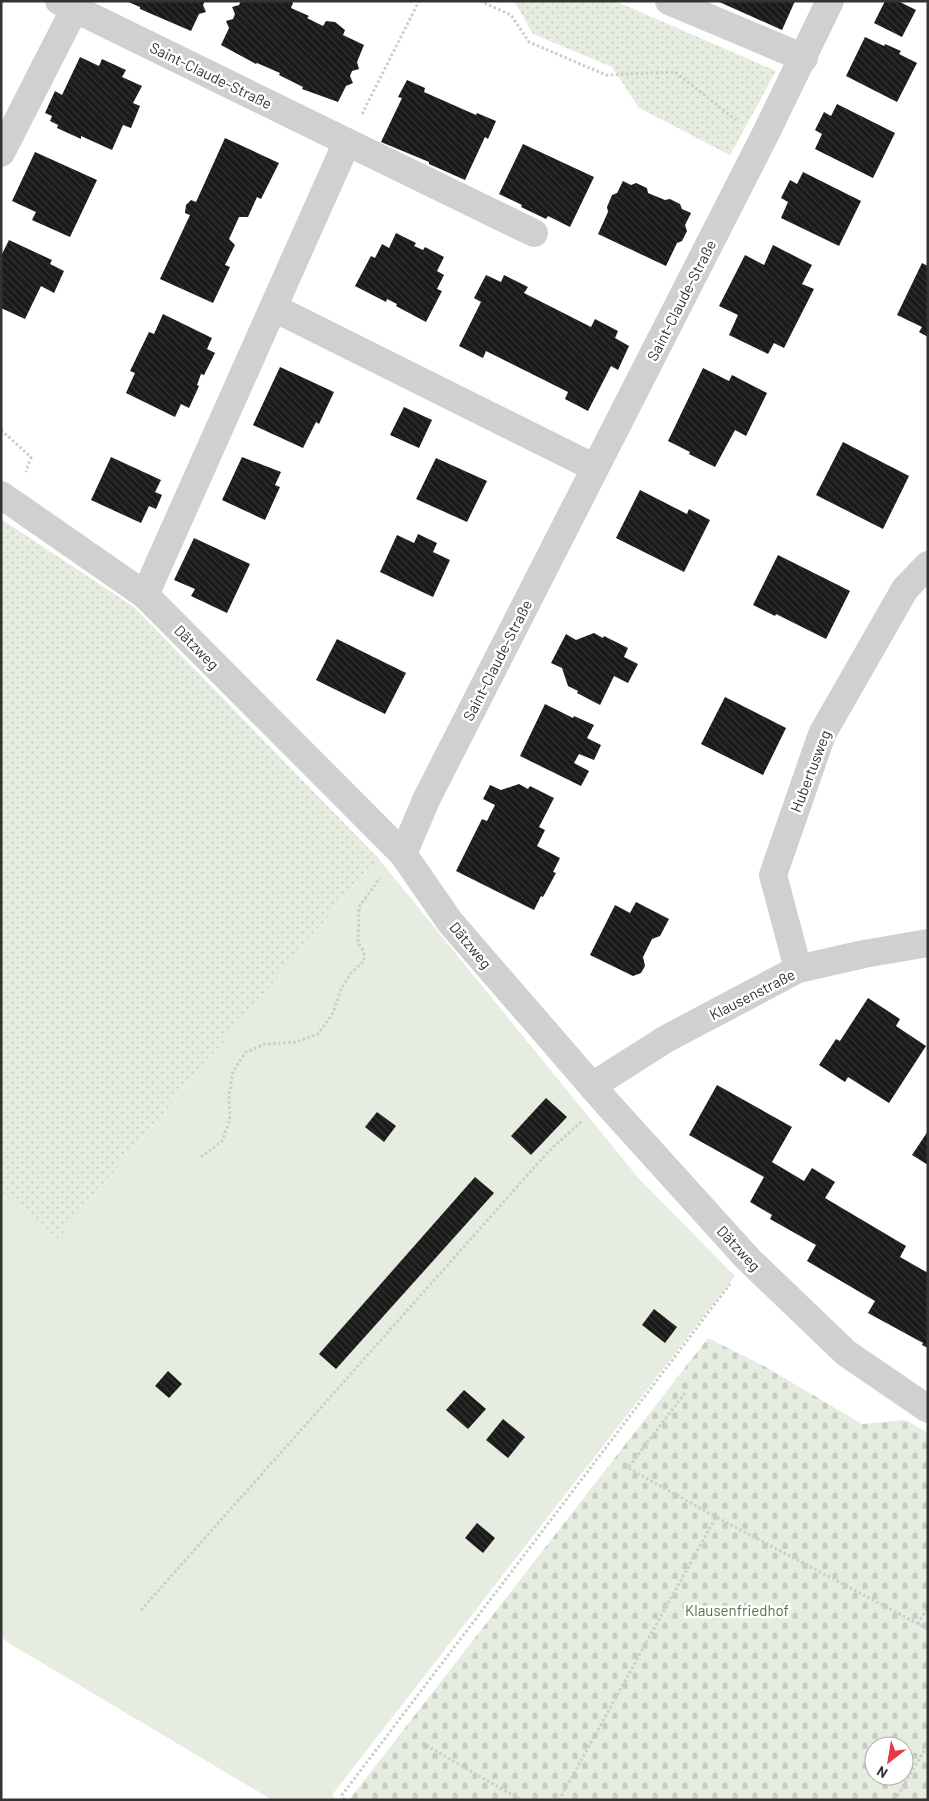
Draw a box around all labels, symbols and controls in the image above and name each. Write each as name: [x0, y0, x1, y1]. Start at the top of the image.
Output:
street label: Saint-Claude-Straße: [147, 38, 275, 112]
street label: Saint-Claude-Straße: [643, 236, 719, 364]
street label: Saint-Claude-Straße: [459, 596, 535, 724]
street label: Dätzweg: [171, 621, 223, 673]
street label: Hubertusweg: [786, 727, 834, 815]
street label: Dätzweg: [446, 918, 496, 972]
street label: Klausenstraße: [706, 965, 798, 1023]
street label: Dätzweg: [713, 1222, 765, 1274]
park label: Klausenfriedhof: [685, 1601, 789, 1619]
north arrow: [864, 1736, 914, 1786]
text: N: [874, 1763, 890, 1782]

